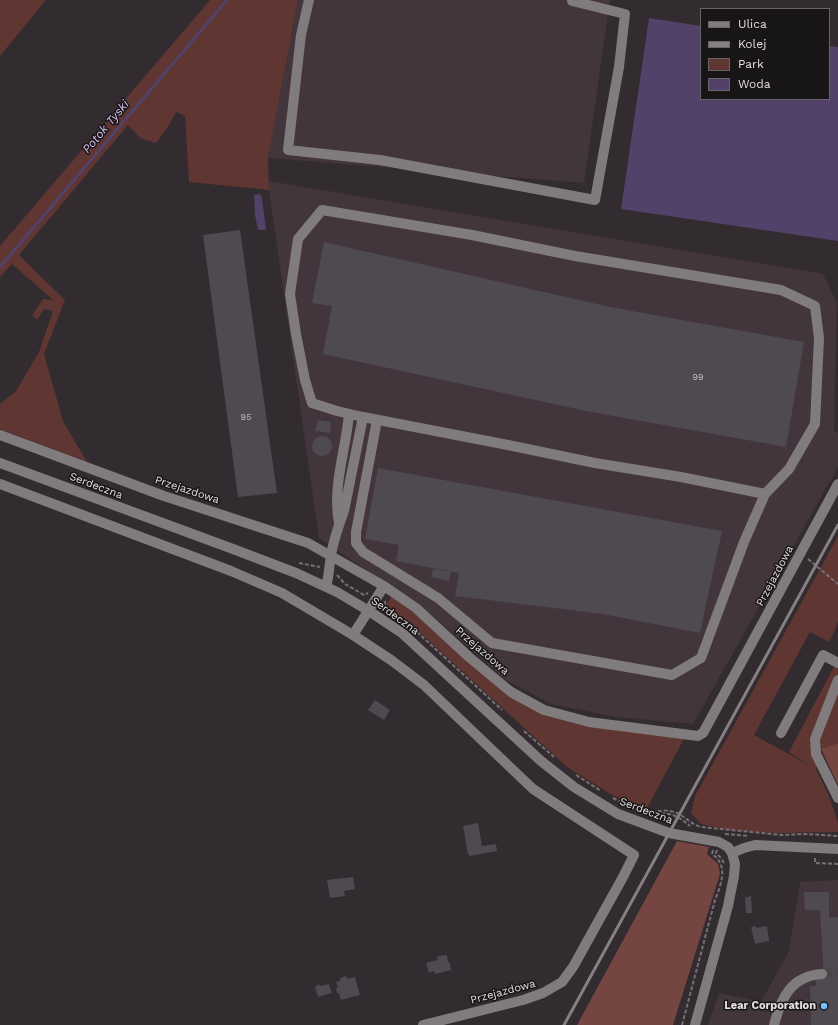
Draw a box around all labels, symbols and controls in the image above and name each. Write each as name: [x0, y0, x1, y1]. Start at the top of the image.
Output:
legend: [700, 8, 830, 100]
text: Ulica: [738, 17, 767, 31]
text: Kolej: [738, 37, 766, 51]
text: Park: [738, 57, 764, 71]
text: Woda: [738, 77, 771, 91]
water label: Potok Tyski: [80, 98, 132, 156]
house number: 99: [692, 372, 704, 382]
house number: 95: [241, 412, 251, 422]
street label: Serdeczna: [67, 470, 125, 502]
street label: Przejazdowa: [153, 473, 221, 507]
street label: Przejazdowa: [753, 543, 797, 609]
street label: Serdeczna: [368, 594, 422, 638]
street label: Przejazdowa: [452, 624, 512, 678]
street label: Serdeczna: [617, 795, 675, 827]
street label: Przejazdowa: [469, 977, 537, 1007]
place label: Lear Corporation: [724, 999, 816, 1013]
marker: Lear Corporation: [819, 1001, 829, 1011]

